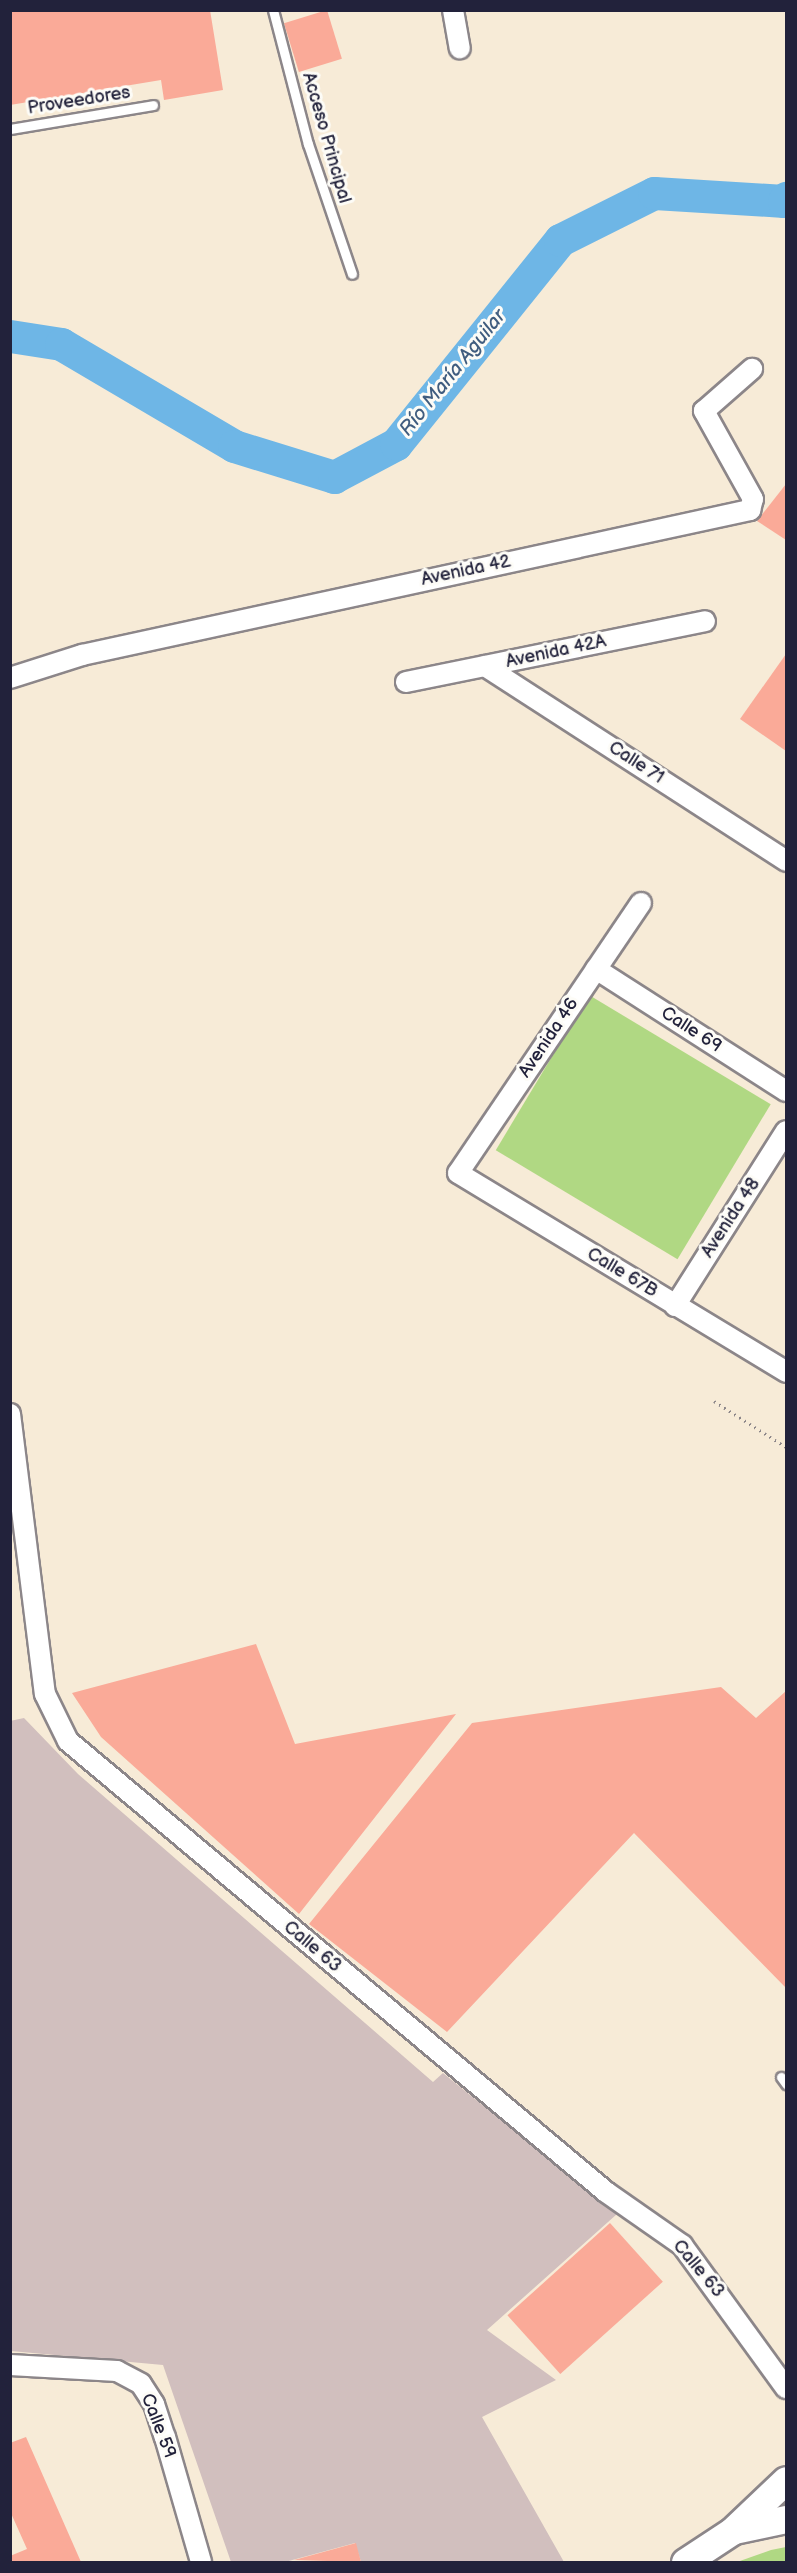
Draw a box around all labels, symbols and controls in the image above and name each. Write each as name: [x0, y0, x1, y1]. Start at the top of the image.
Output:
street label: Acceso Principal: [297, 70, 355, 206]
street label: Proveedores: [26, 82, 132, 120]
water label: Río María Aguilar: [395, 305, 511, 441]
street label: Avenida 42: [419, 551, 513, 591]
street label: Avenida 42A: [504, 631, 608, 673]
street label: Calle 71: [604, 737, 668, 789]
street label: Avenida 46: [515, 994, 583, 1082]
street label: Calle 69: [657, 1002, 725, 1058]
street label: Avenida 48: [697, 1174, 765, 1262]
street label: Calle 67B: [583, 1244, 661, 1302]
street label: Calle 63: [279, 1917, 345, 1977]
street label: Calle 63: [668, 2236, 728, 2302]
street label: Calle 59: [136, 2391, 180, 2461]

